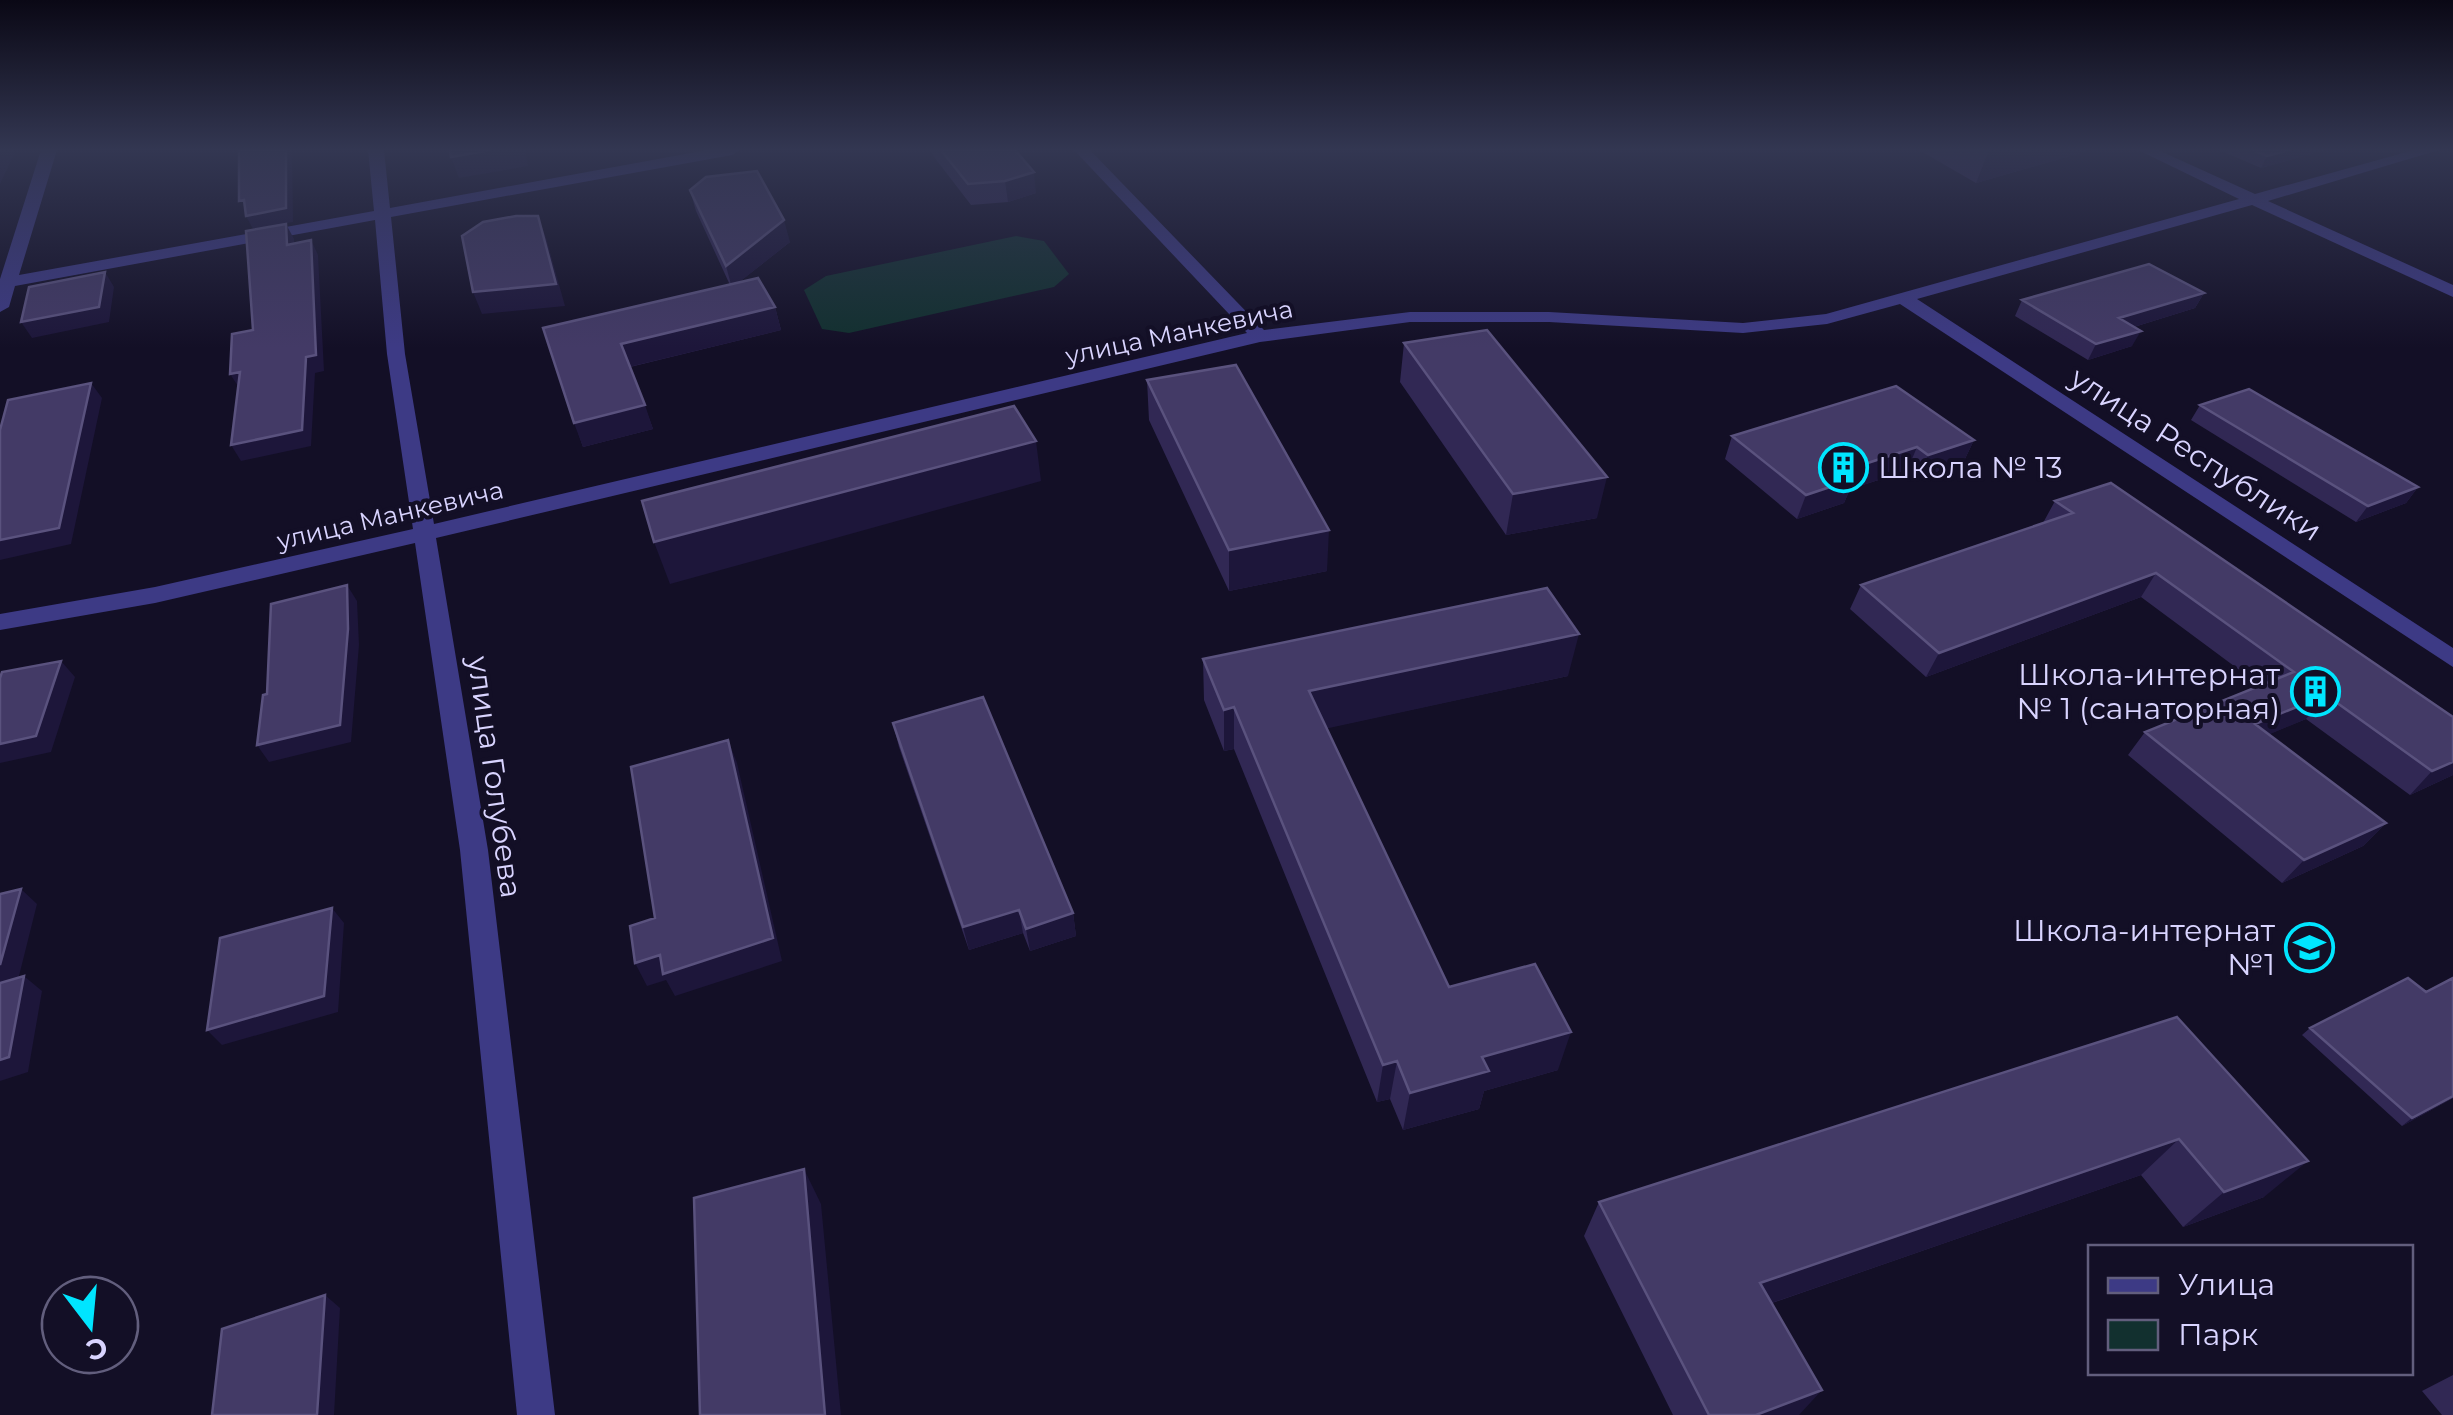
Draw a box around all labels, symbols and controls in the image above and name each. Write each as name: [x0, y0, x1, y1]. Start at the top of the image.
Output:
street label: улица Манкевича: [1062, 293, 1295, 371]
street label: улица Республики: [2063, 358, 2328, 549]
building icon: Школа № 13: [1817, 441, 1869, 493]
place label: Школа № 13: [1878, 449, 2063, 486]
street label: улица Манкевича: [273, 474, 506, 556]
street label: улица Голубева: [460, 653, 530, 900]
place label: Школа-интернат № 1 (санаторная): [2017, 656, 2281, 727]
building icon: Школа-интернат № 1 (санаторная): [2289, 665, 2341, 717]
place label: Школа-интернат №1: [2013, 912, 2276, 983]
school or university icon: Школа-интернат №1: [2284, 921, 2336, 973]
legend: [2088, 1245, 2413, 1375]
text: Улица: [2178, 1266, 2275, 1303]
north arrow: [40, 1275, 140, 1375]
text: Парк: [2178, 1316, 2259, 1353]
text: С: [82, 1330, 111, 1368]

